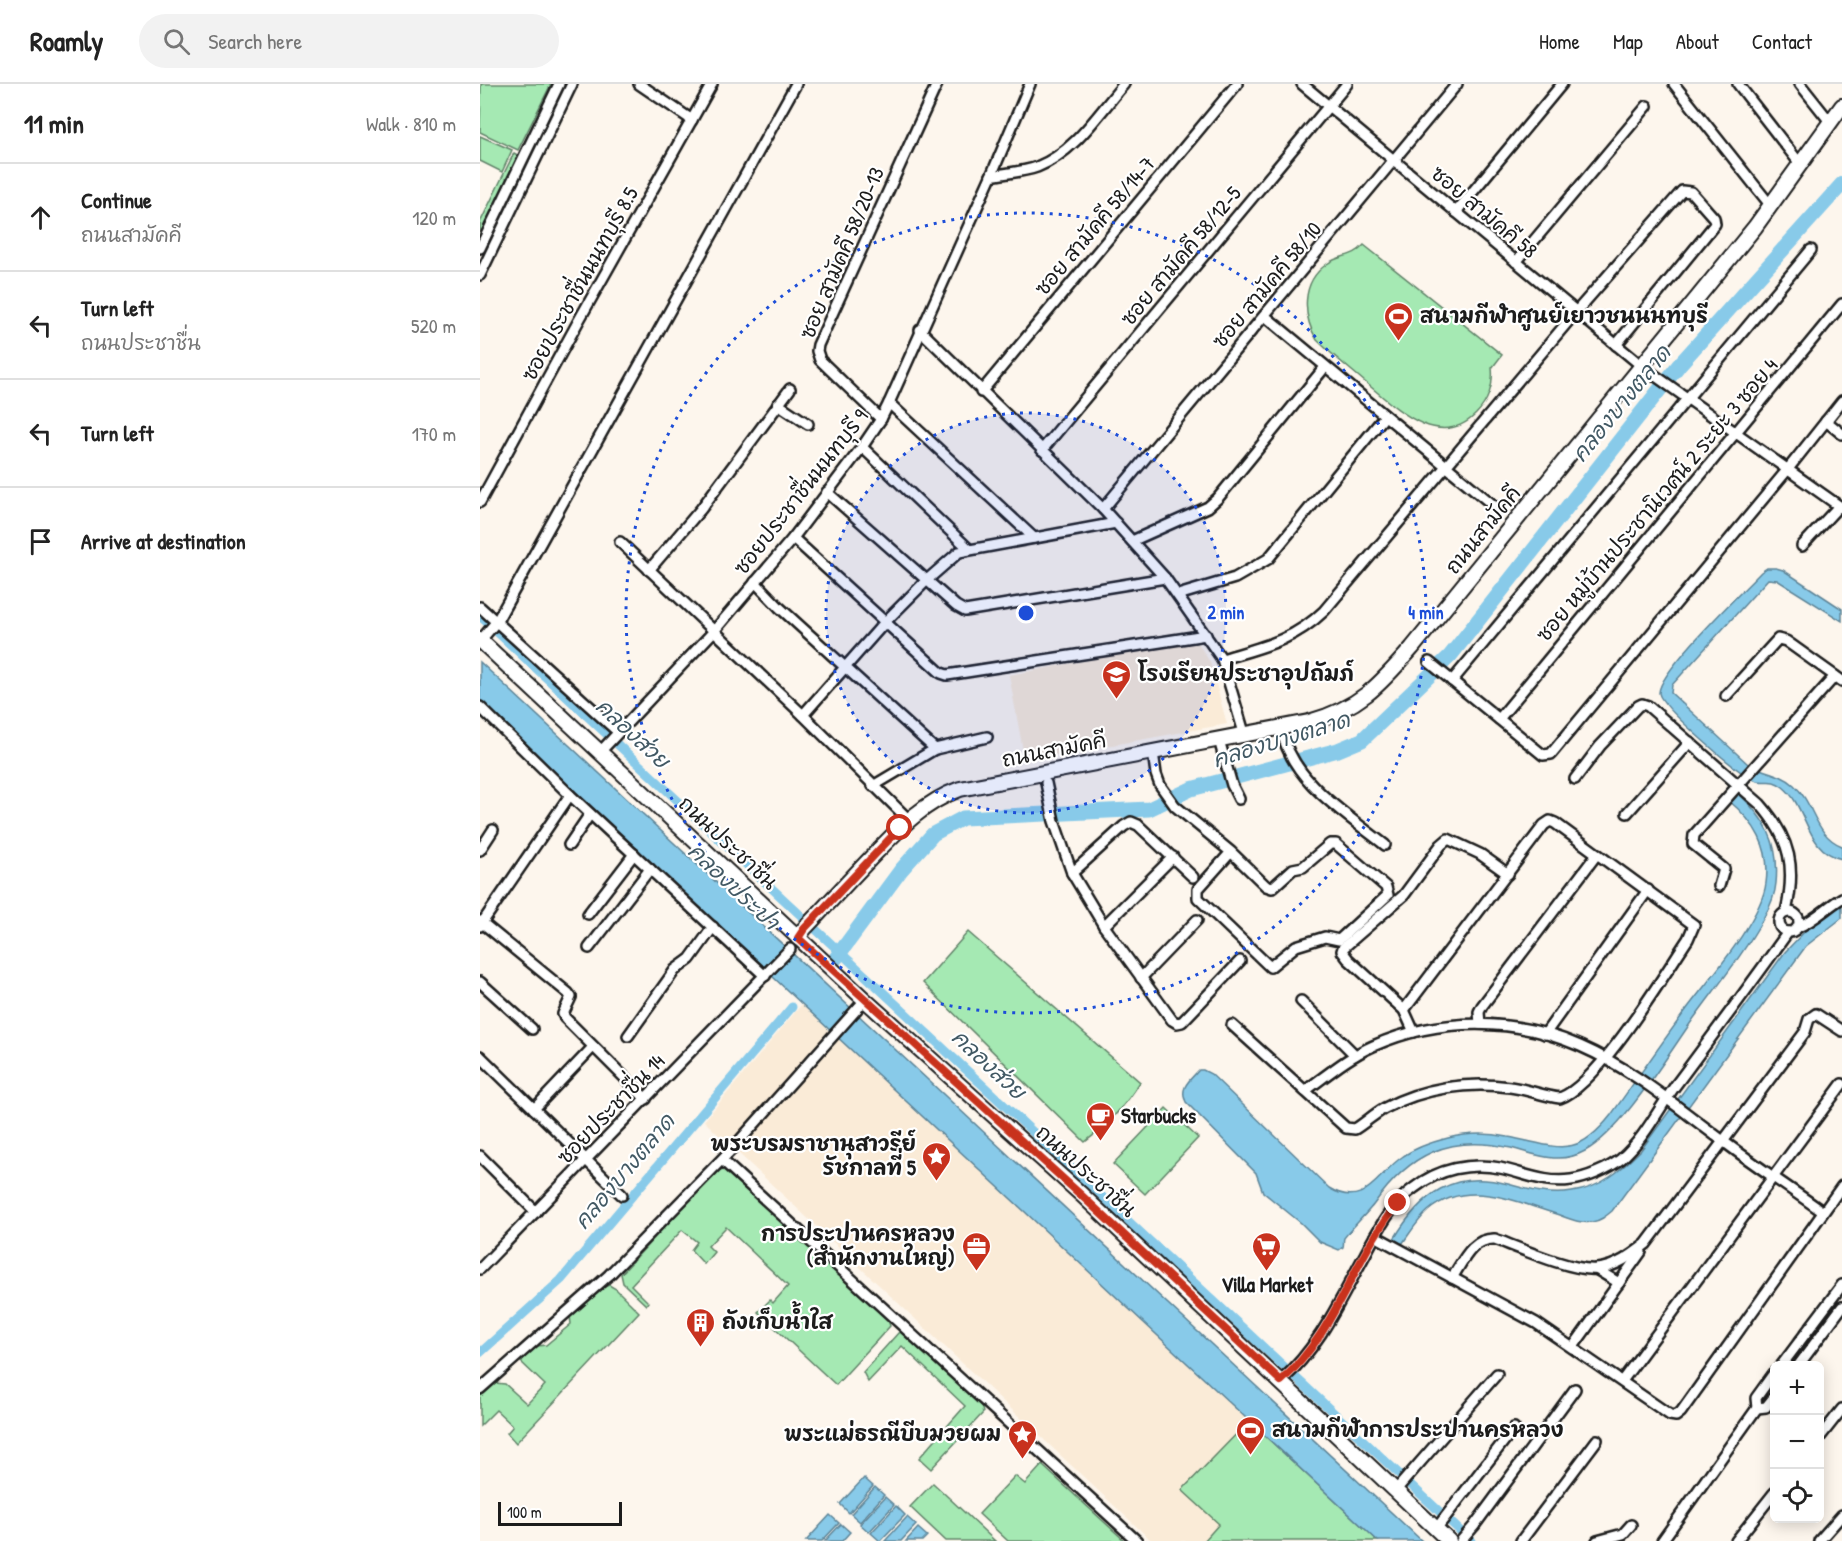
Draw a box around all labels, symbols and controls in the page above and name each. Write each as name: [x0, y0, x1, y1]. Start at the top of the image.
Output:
search box: [139, 14, 559, 68]
text: Roamly: [30, 22, 103, 60]
icon: search: [160, 25, 193, 58]
text: Search here: [208, 26, 302, 56]
text: Home: [1539, 27, 1580, 56]
text: Map: [1613, 27, 1643, 56]
text: About: [1676, 27, 1719, 56]
text: Contact: [1752, 27, 1812, 56]
text: 11 min: [24, 106, 84, 141]
text: Walk · 810 m: [366, 110, 456, 137]
street label: ซอย สามัคคี 58/14-7: [1028, 150, 1162, 302]
street label: ซอย สามัคคี 58: [1425, 159, 1544, 265]
street label: ซอย สามัคคี 58/20-13: [792, 162, 891, 343]
street label: ซอยประชาชื่นนนทบุรี 8.5: [512, 180, 647, 387]
street label: ซอย สามัคคี 58/12-5: [1114, 180, 1248, 332]
text: Continue: [81, 185, 152, 215]
icon: ahead: [24, 201, 57, 234]
text: 120 m: [412, 204, 456, 231]
street label: ซอย สามัคคี 58/10: [1205, 215, 1328, 354]
text: ถนนสามัคคี: [81, 221, 182, 248]
text: Turn left: [81, 293, 154, 323]
sports icon: สนามกีฬาศูนย์เยาวชนนนทบุรี: [1383, 300, 1415, 342]
place label: สนามกีฬาศูนย์เยาวชนนนทบุรี: [1420, 301, 1708, 332]
icon: left: [24, 309, 57, 342]
text: 520 m: [411, 312, 456, 339]
text: ถนนประชาชื่น: [81, 329, 201, 356]
water label: คลองบางตลาด: [1565, 338, 1678, 468]
street label: ซอย หมู่บ้านประชานิเวศน์ 2 ระยะ 3 ซอย 4: [1529, 351, 1786, 649]
street label: ซอยประชาชื่นนนทบุรี 9: [724, 401, 876, 582]
icon: left: [24, 417, 57, 450]
text: Turn left: [81, 418, 154, 448]
text: 170 m: [412, 420, 456, 447]
street label: ถนนสามัคคี: [1438, 480, 1527, 580]
icon: arrive: [24, 525, 57, 558]
text: Arrive at destination: [81, 526, 246, 556]
text: 2 min: [1208, 600, 1244, 625]
text: 4 min: [1408, 600, 1444, 625]
centre of rings: [1016, 603, 1036, 623]
school or university icon: โรงเรียนประชาอุปถัมภ์: [1101, 658, 1133, 700]
place label: โรงเรียนประชาอุปถัมภ์: [1137, 659, 1354, 690]
water label: คลองส่วย: [590, 691, 678, 776]
water label: คลองบางตลาด: [1209, 704, 1354, 774]
street label: ถนนสามัคคี: [999, 725, 1108, 774]
street label: ถนนประชาชื่น: [672, 787, 786, 896]
route start: [886, 814, 912, 840]
water label: คลองประปา: [682, 836, 787, 937]
water label: คลองส่วย: [946, 1022, 1034, 1107]
street label: ซอยประชาชื่น 14: [548, 1045, 671, 1170]
cafe icon: Starbucks: [1084, 1100, 1116, 1142]
place label: Starbucks: [1121, 1101, 1196, 1130]
water label: คลองบางตลาด: [567, 1106, 682, 1235]
street label: ถนนประชาชื่น: [1030, 1116, 1145, 1223]
place label: พระบรมราชานุสาวรีย์ รัชกาลที่ 5: [711, 1129, 916, 1182]
place icon: พระบรมราชานุสาวรีย์ รัชกาลที่ 5: [921, 1140, 953, 1182]
route end: [1384, 1189, 1410, 1215]
place label: การประปานครหลวง (สำนักงานใหญ่): [761, 1219, 955, 1272]
office icon: การประปานครหลวง (สำนักงานใหญ่): [960, 1230, 992, 1272]
supermarket icon: Villa Market: [1251, 1230, 1283, 1272]
place label: Villa Market: [1221, 1270, 1314, 1299]
place label: ถังเก็บน้ำใส: [722, 1301, 833, 1336]
building icon: ถังเก็บน้ำใส: [685, 1306, 717, 1348]
map controls: [1770, 1361, 1824, 1523]
button: +: [1770, 1361, 1824, 1415]
sports icon: สนามกีฬาการประปานครหลวง: [1235, 1414, 1267, 1456]
place label: สนามกีฬาการประปานครหลวง: [1272, 1415, 1564, 1444]
button: −: [1770, 1415, 1824, 1469]
place icon: พระแม่ธรณีบีบมวยผม: [1006, 1418, 1038, 1460]
place label: พระแม่ธรณีบีบมวยผม: [784, 1419, 1001, 1448]
button: locate: [1770, 1469, 1824, 1523]
scale bar: [498, 1499, 622, 1526]
text: 100 m: [507, 1501, 542, 1523]

